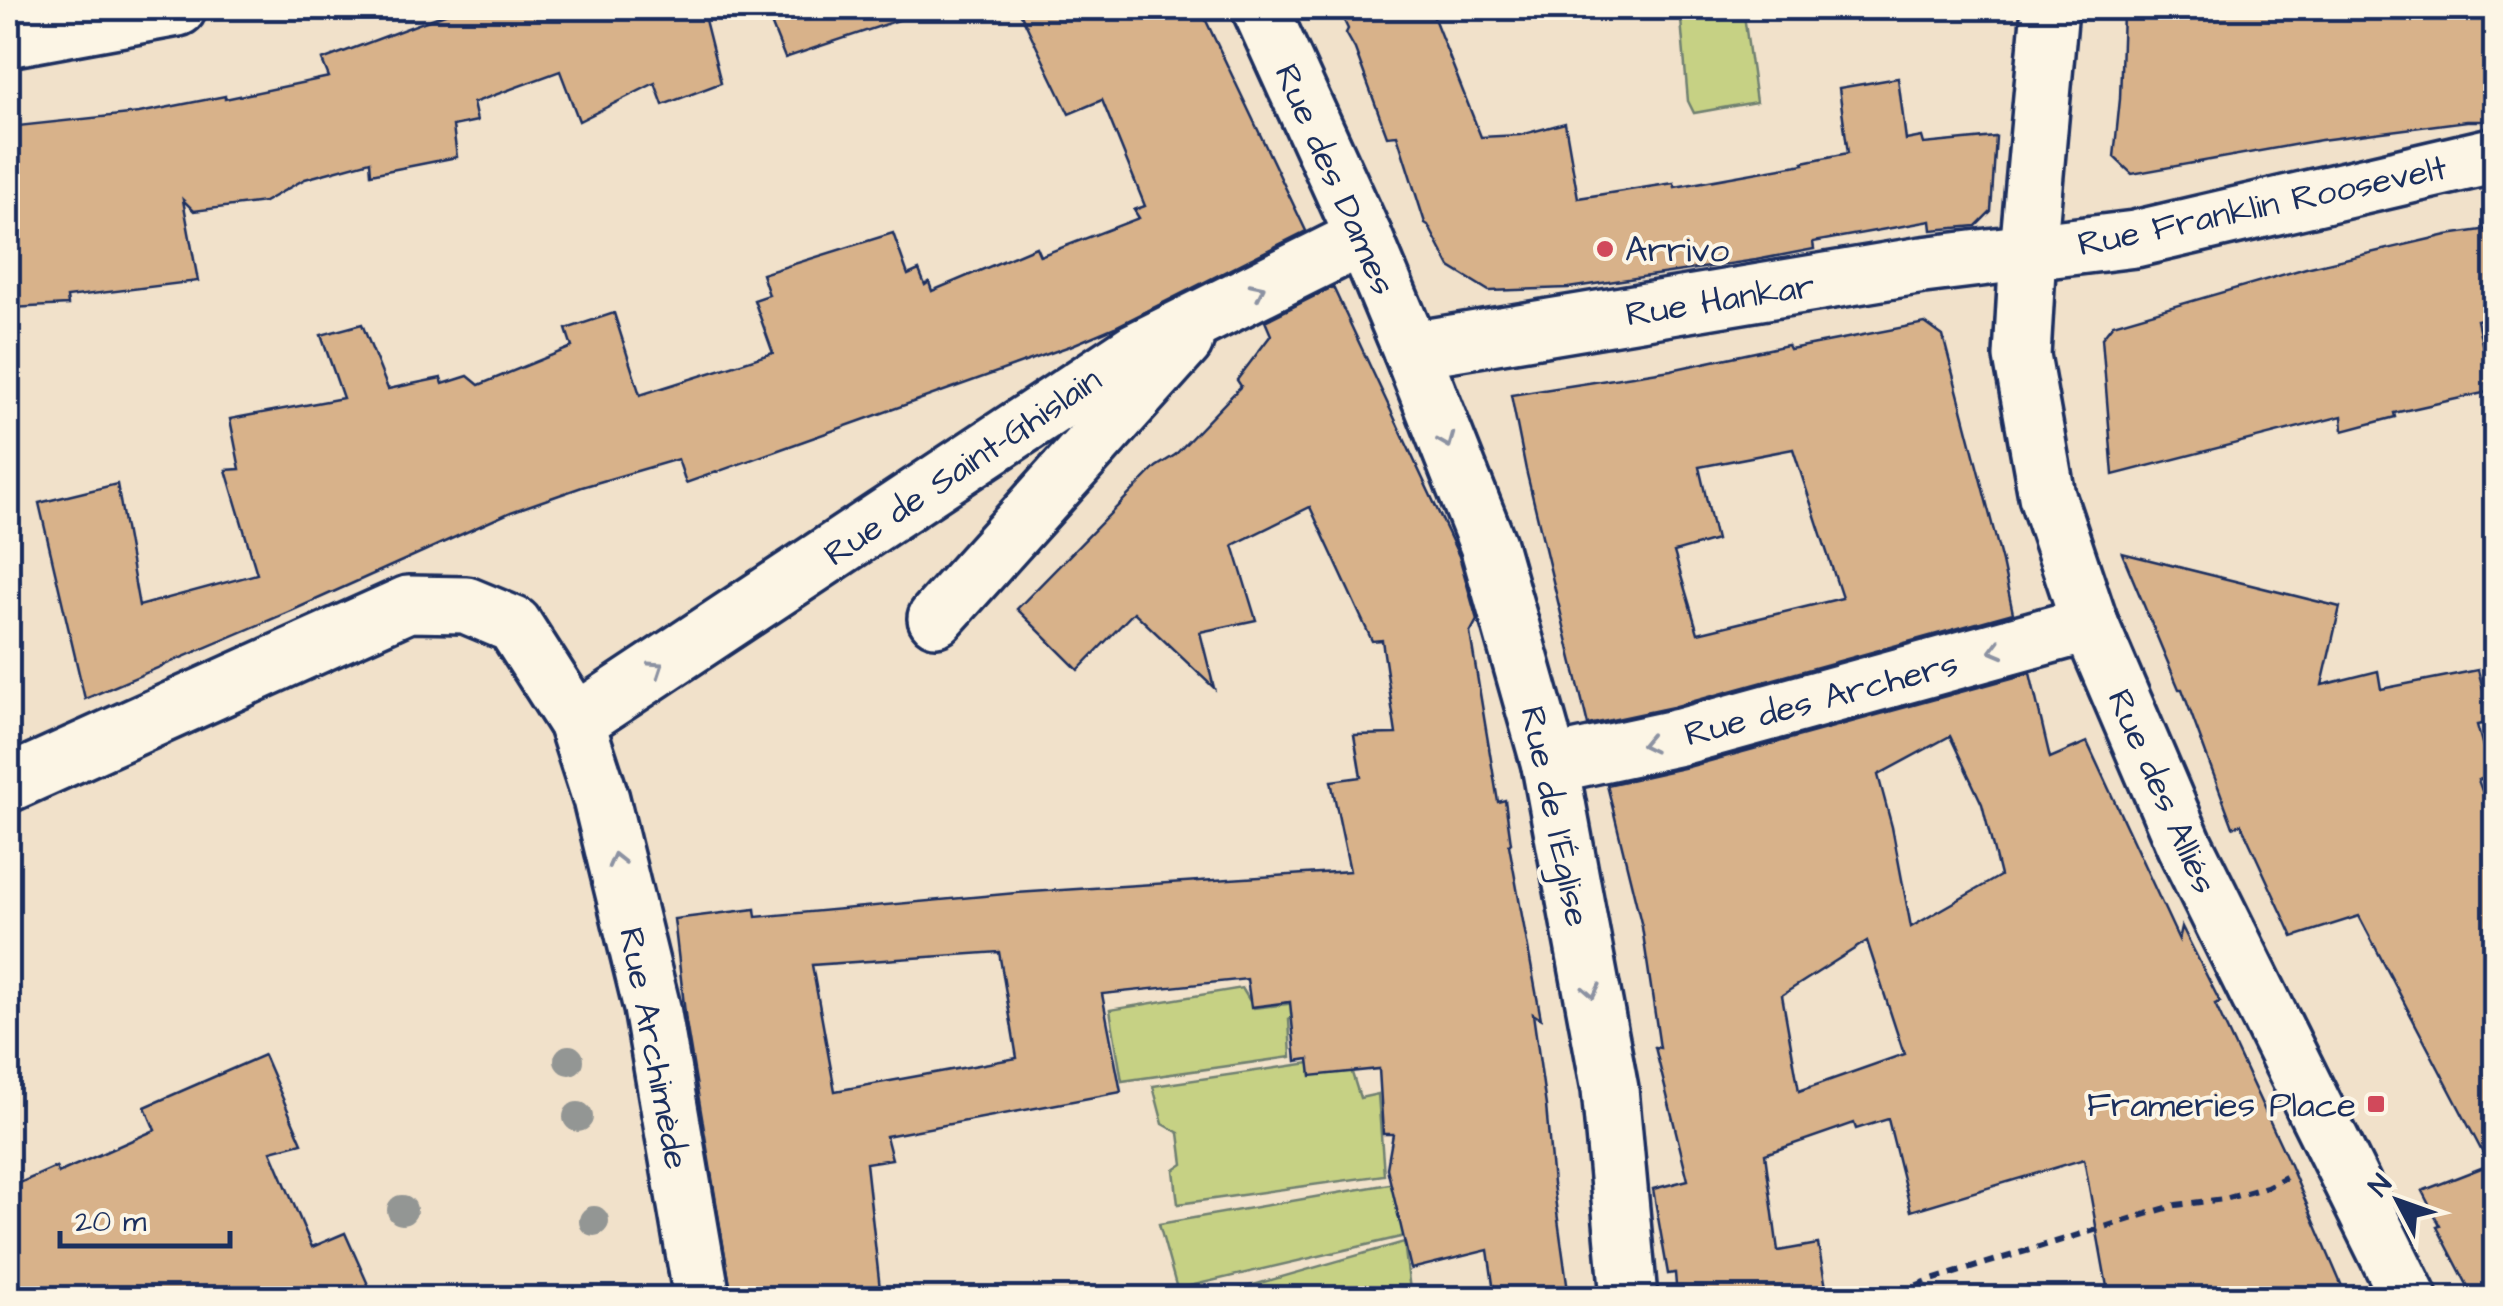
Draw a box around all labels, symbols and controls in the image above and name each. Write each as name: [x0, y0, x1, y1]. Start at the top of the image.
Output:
street label: Rue des Dames: [1262, 56, 1408, 303]
street label: Rue Franklin Roosevelt: [2073, 143, 2451, 270]
place label: Arrivo: [1625, 226, 1729, 275]
marker: Arrivo: [1594, 238, 1616, 260]
street label: Rue Hankar: [1622, 261, 1818, 340]
one-way arrow: [1247, 283, 1265, 302]
street label: Rue de Saint-Ghislain: [814, 356, 1111, 578]
one-way arrow: [1435, 431, 1455, 449]
street label: Rue des Archers: [1679, 639, 1964, 760]
one-way arrow: [1988, 639, 2005, 660]
one-way arrow: [647, 661, 665, 680]
street label: Rue des Alliés: [2095, 681, 2229, 902]
street label: Rue de l'Église: [1505, 702, 1602, 931]
one-way arrow: [1640, 733, 1657, 754]
one-way arrow: [607, 852, 628, 869]
street label: Rue Archimède: [606, 923, 701, 1173]
one-way arrow: [1581, 983, 1602, 999]
place label: Frameries Place: [2087, 1081, 2356, 1130]
marker: Frameries Place: [2365, 1093, 2387, 1115]
north arrow: [2348, 1151, 2448, 1251]
text: N: [2360, 1166, 2401, 1205]
scale bar: [60, 1186, 230, 1248]
text: 20 m: [75, 1201, 147, 1243]

